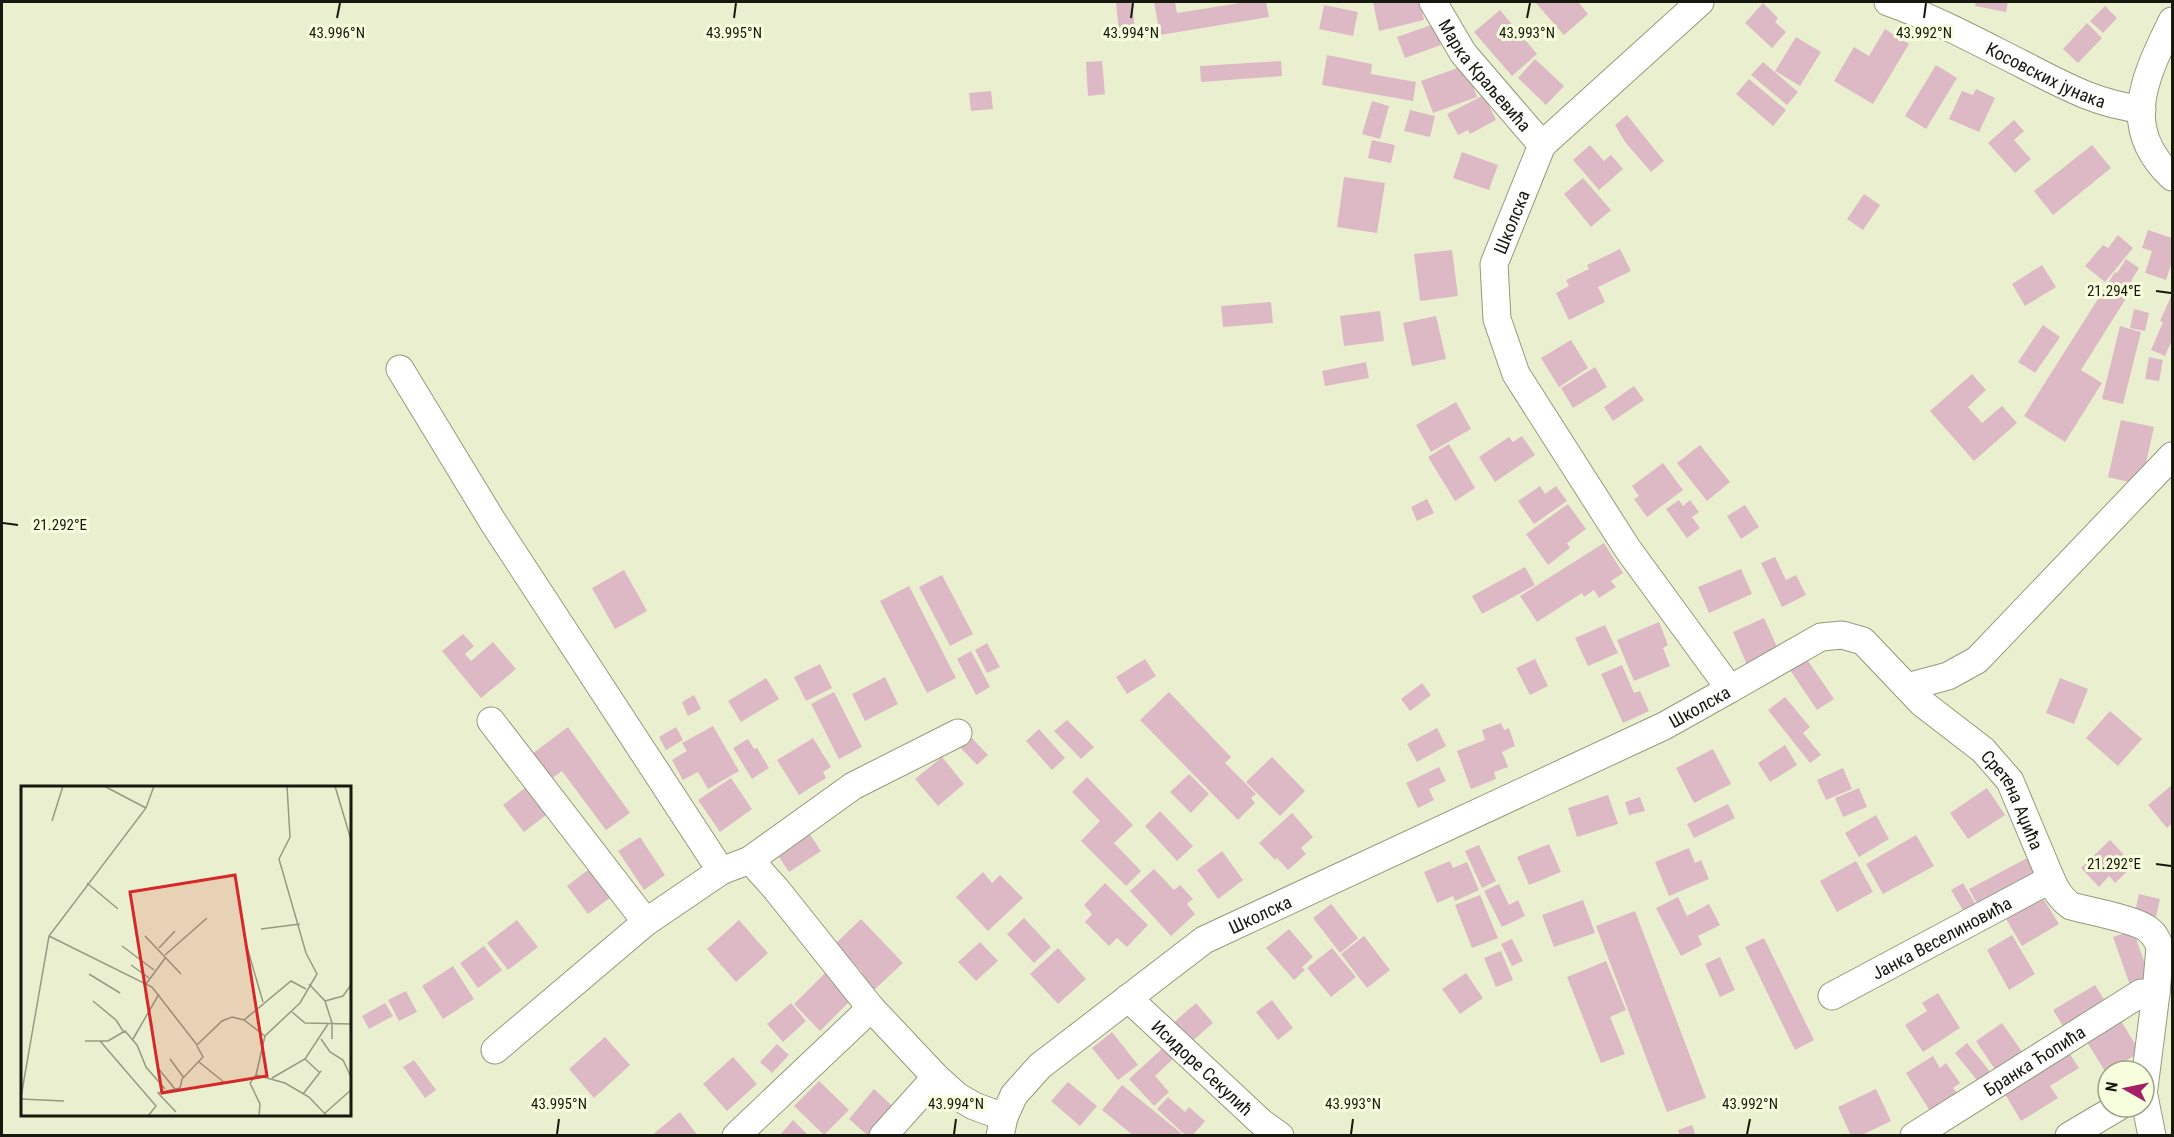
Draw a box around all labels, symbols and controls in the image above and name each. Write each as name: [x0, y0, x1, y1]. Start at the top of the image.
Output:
street label: Марка Краљевића: [1435, 15, 1536, 135]
text: 43.996°N: [309, 24, 365, 42]
text: 43.995°N: [706, 24, 762, 42]
text: 43.994°N: [1103, 24, 1159, 42]
text: 43.993°N: [1499, 24, 1555, 42]
text: 43.992°N: [1896, 24, 1952, 42]
street label: Косовских јунака: [1983, 37, 2108, 112]
street label: Школска: [1489, 187, 1533, 257]
text: 21.294°E: [2087, 282, 2141, 300]
text: 21.292°E: [33, 516, 87, 534]
street label: Школска: [1665, 681, 1733, 732]
street label: Сретена Аџића: [1977, 745, 2048, 853]
inset map: [21, 786, 351, 1116]
text: 21.292°E: [2087, 855, 2141, 873]
street label: Школска: [1225, 890, 1295, 938]
street label: Јанка Веселиновића: [1868, 892, 2015, 983]
street label: Исидоре Секулић: [1148, 1015, 1258, 1120]
street label: Бранка Ћопића: [1980, 1021, 2089, 1100]
north arrow: [2096, 1059, 2156, 1119]
text: N: [2102, 1080, 2122, 1093]
text: 43.995°N: [531, 1095, 587, 1113]
text: 43.994°N: [928, 1095, 984, 1113]
text: 43.993°N: [1325, 1095, 1381, 1113]
text: 43.992°N: [1722, 1095, 1778, 1113]

